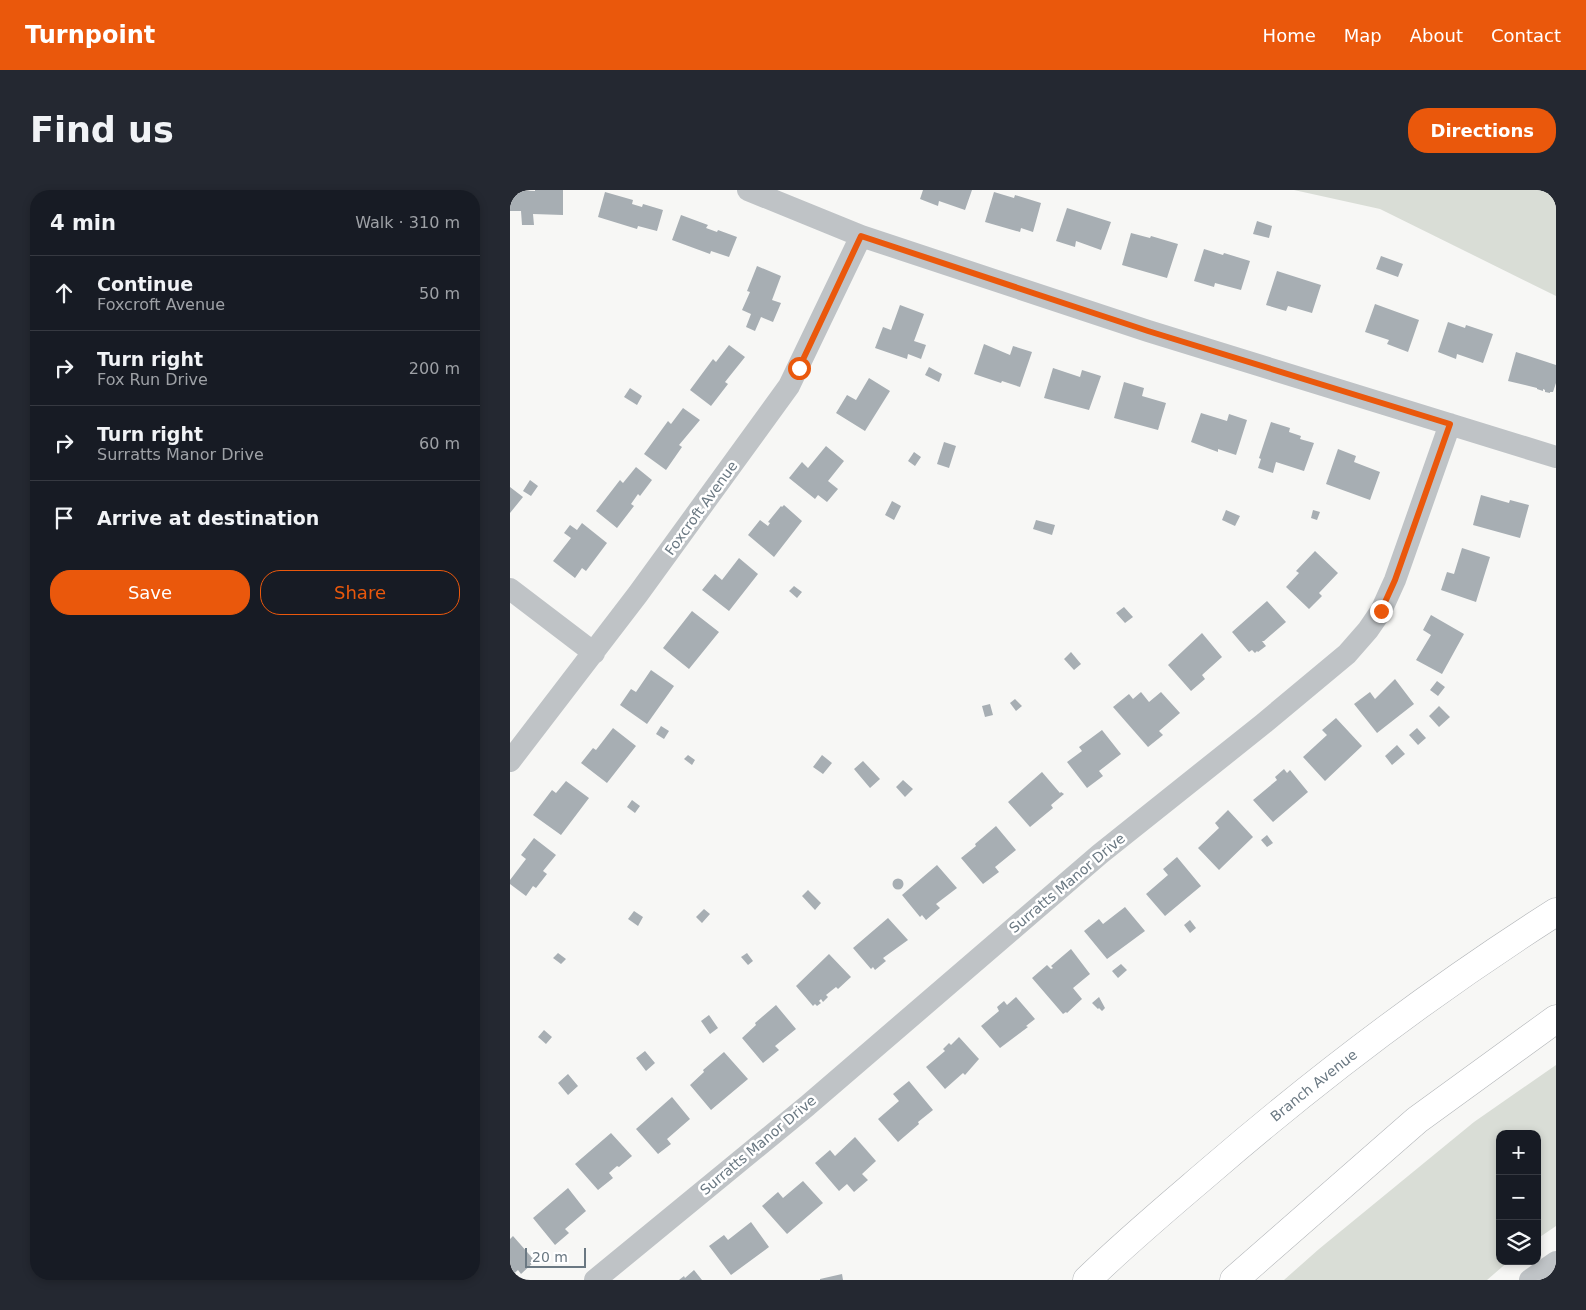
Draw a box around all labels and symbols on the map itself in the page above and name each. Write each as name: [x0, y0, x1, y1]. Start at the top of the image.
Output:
route start: [788, 357, 811, 380]
street label: Foxcroft Avenue: [662, 458, 740, 558]
route end: [1370, 600, 1393, 623]
street label: Surratts Manor Drive: [1006, 830, 1128, 936]
street label: Branch Avenue: [1267, 1046, 1360, 1125]
street label: Surratts Manor Drive: [697, 1092, 819, 1198]
scale bar: [525, 1245, 586, 1268]

